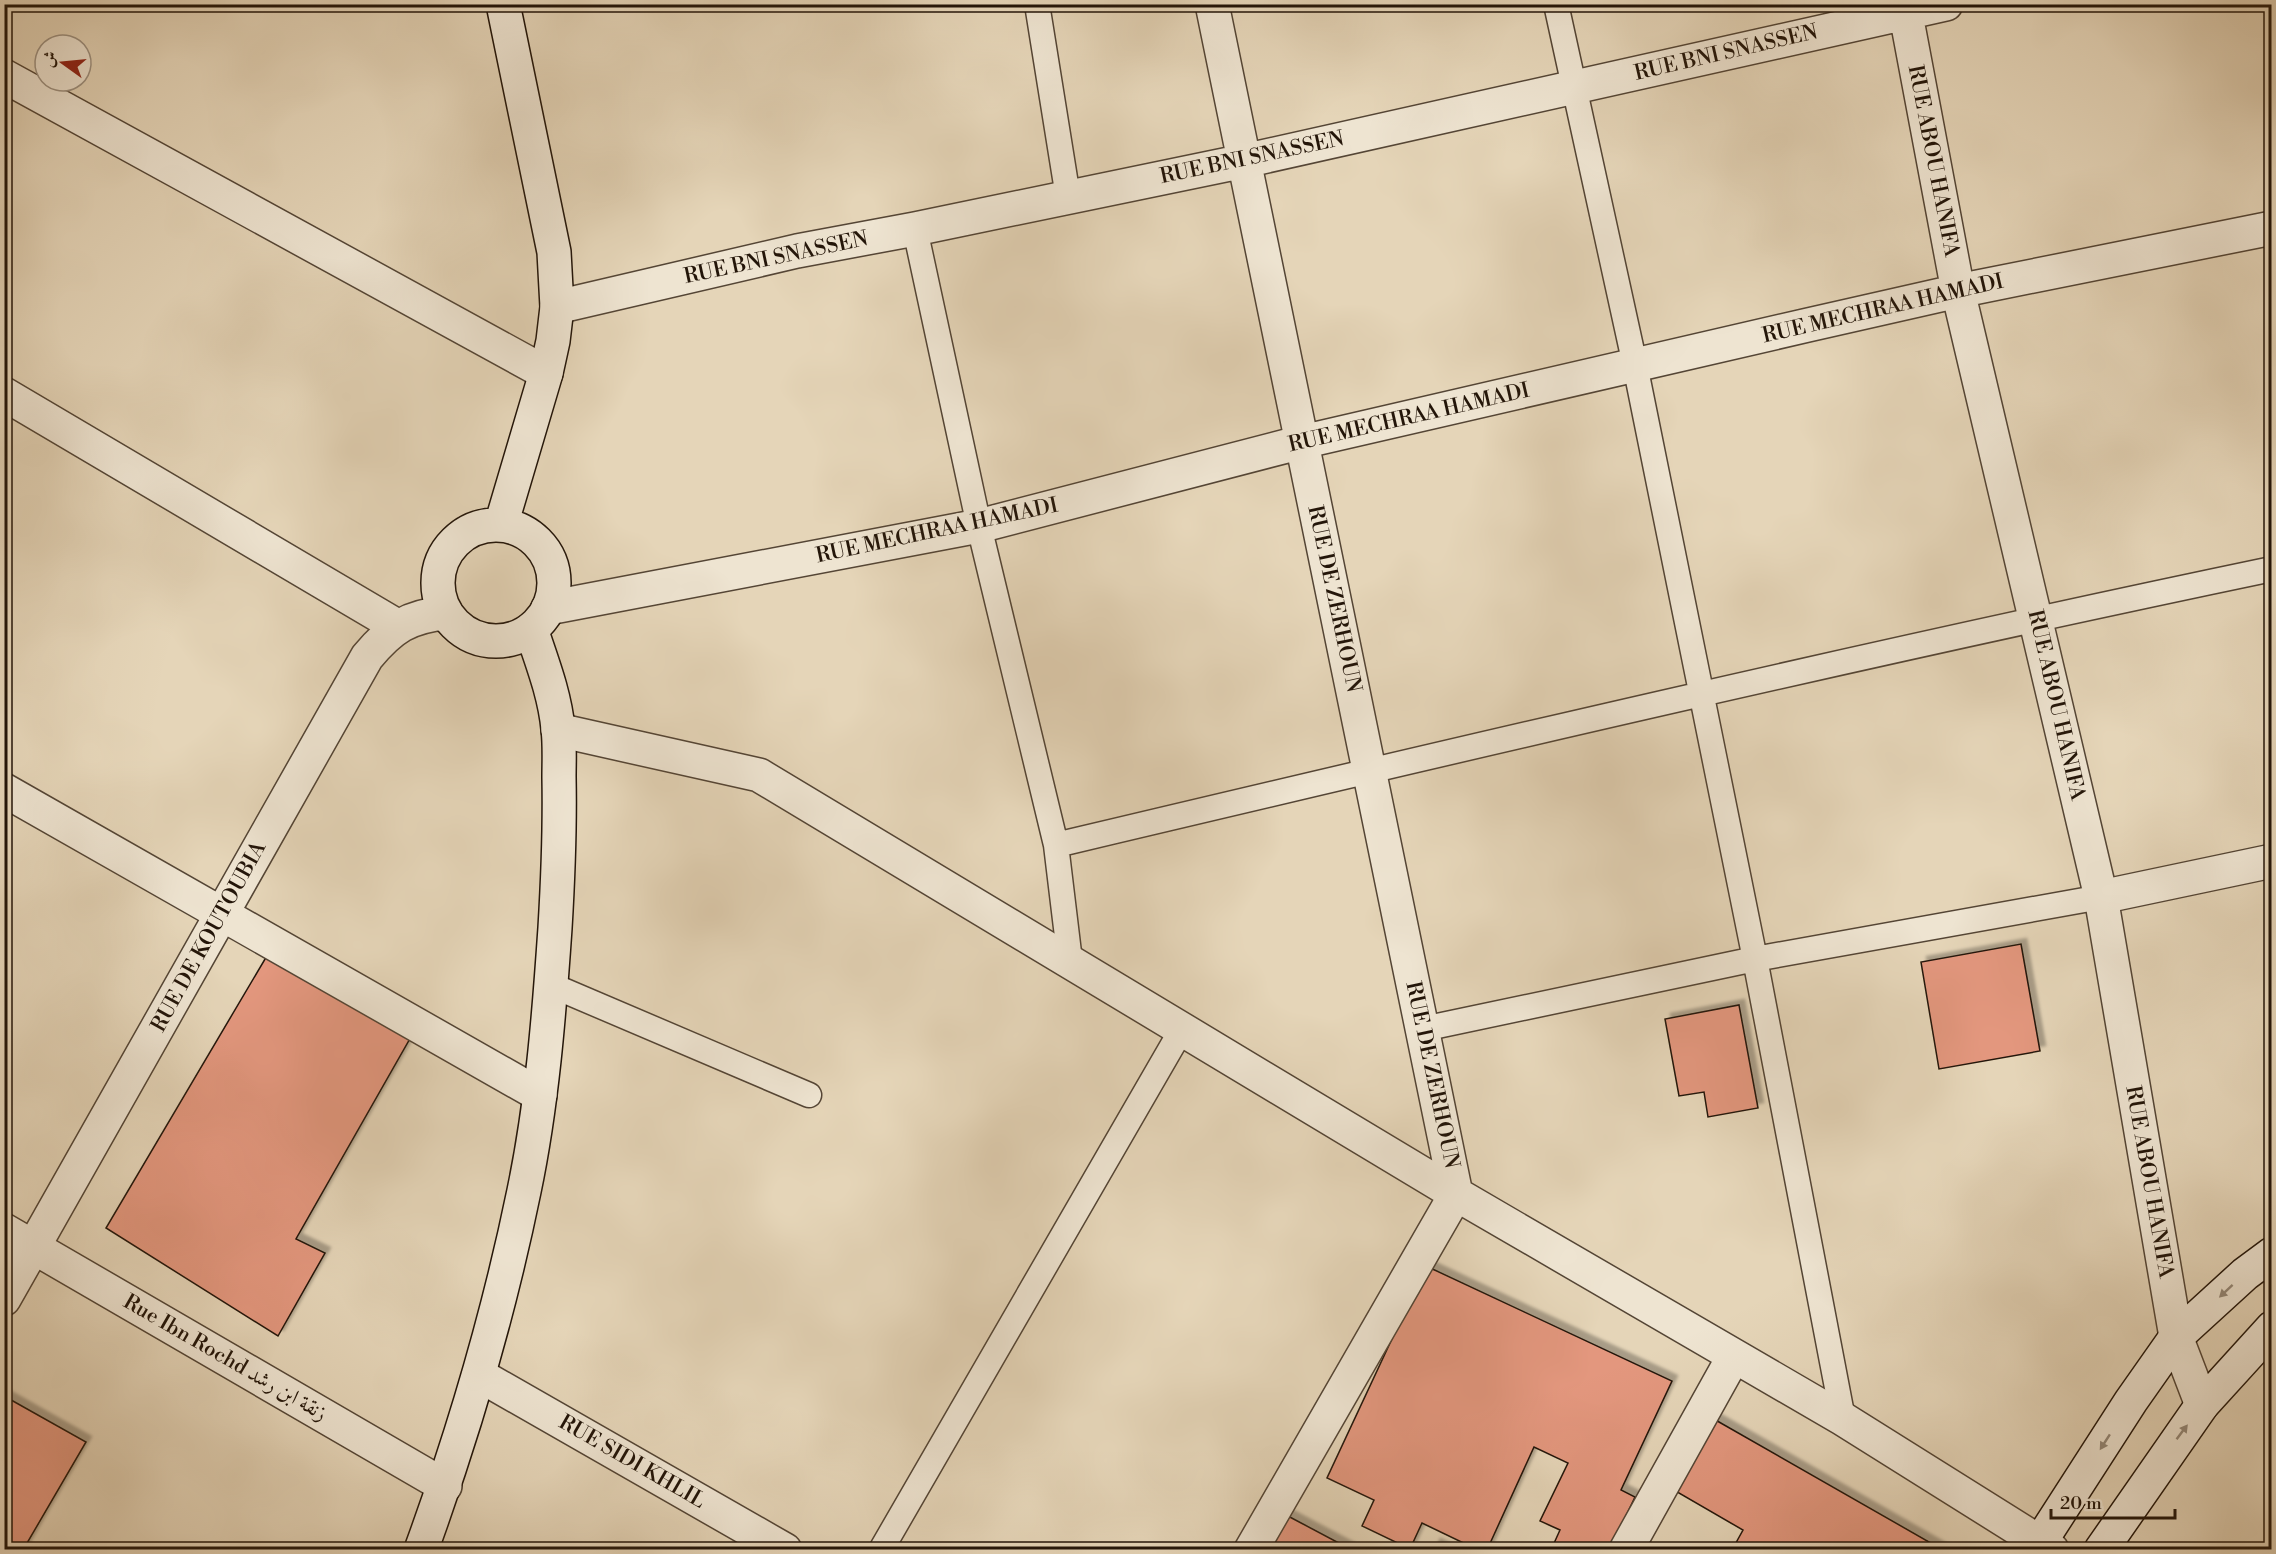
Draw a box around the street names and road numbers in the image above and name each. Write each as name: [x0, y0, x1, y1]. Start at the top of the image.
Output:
street label: RUE BNI SNASSEN: [1632, 19, 1821, 87]
street label: RUE ABOU HANIFA: [1902, 63, 1964, 260]
street label: RUE BNI SNASSEN: [1158, 126, 1347, 190]
street label: RUE BNI SNASSEN: [682, 226, 871, 290]
street label: RUE MECHRAA HAMADI: [1760, 269, 2006, 349]
street label: RUE MECHRAA HAMADI: [1286, 378, 1532, 458]
street label: RUE MECHRAA HAMADI: [814, 493, 1060, 569]
street label: RUE DE ZERHOUN: [1301, 503, 1367, 695]
street label: RUE ABOU HANIFA: [2021, 607, 2091, 803]
street label: RUE DE KOUTOUBIA: [146, 837, 272, 1037]
street label: RUE DE ZERHOUN: [1399, 979, 1465, 1171]
street label: RUE ABOU HANIFA: [2119, 1084, 2179, 1281]
street label: Rue Ibn Rochd زنقة ابن رشد: [119, 1289, 331, 1427]
street label: RUE SIDI KHLIL: [554, 1410, 710, 1515]

